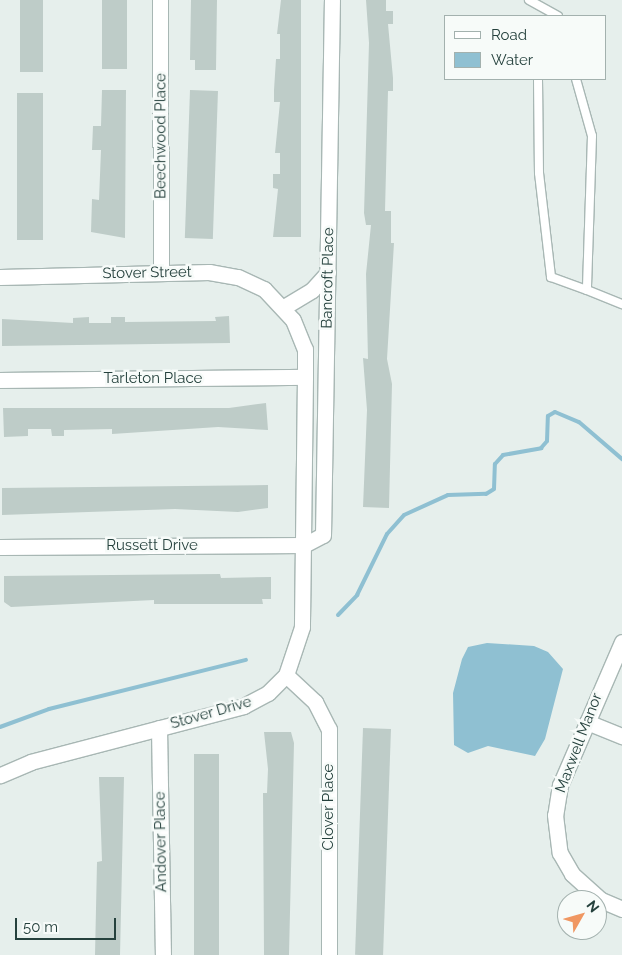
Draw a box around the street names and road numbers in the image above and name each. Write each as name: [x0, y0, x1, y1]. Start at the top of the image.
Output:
street label: Beechwood Place: [152, 73, 170, 199]
street label: Bancroft Place: [318, 227, 338, 329]
street label: Stover Street: [102, 263, 192, 283]
street label: Tarleton Place: [104, 370, 202, 388]
street label: Russett Drive: [106, 537, 198, 555]
street label: Maxwell Manor: [552, 690, 606, 796]
street label: Stover Drive: [168, 693, 254, 733]
street label: Clover Place: [320, 763, 338, 851]
street label: Andover Place: [151, 791, 171, 893]

